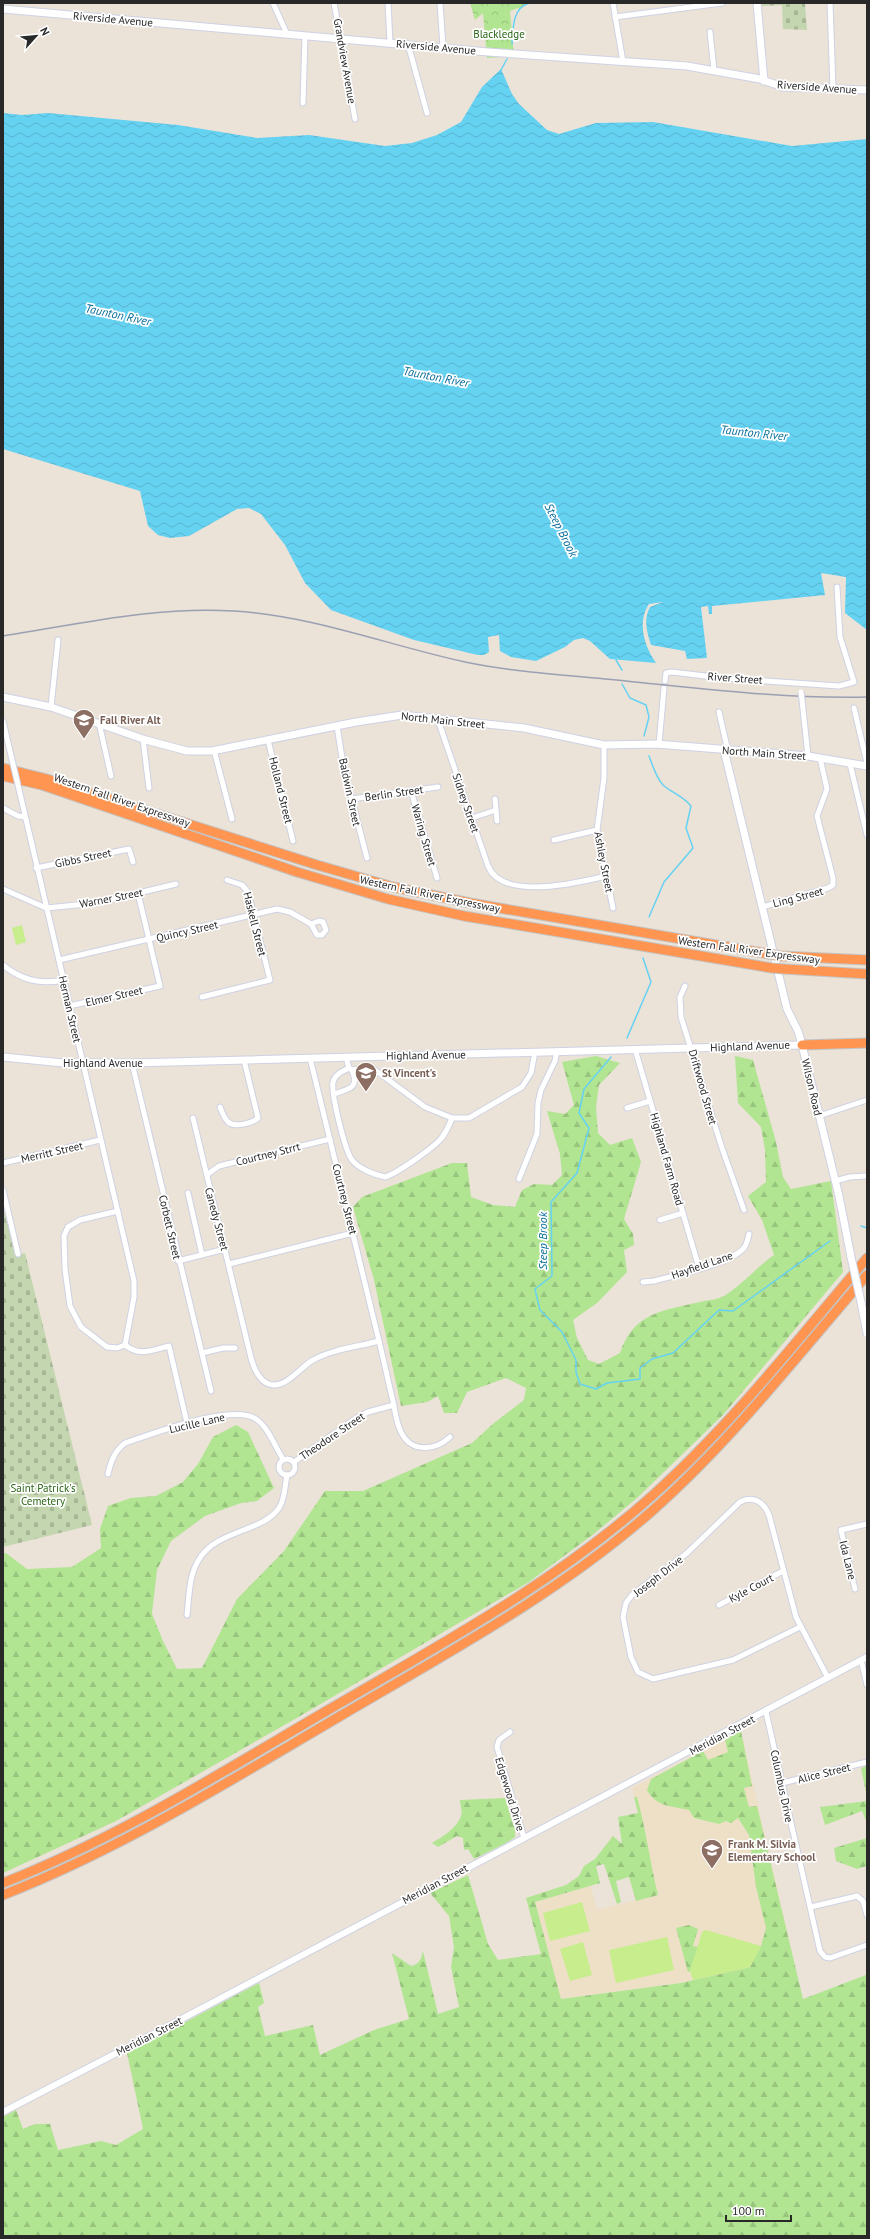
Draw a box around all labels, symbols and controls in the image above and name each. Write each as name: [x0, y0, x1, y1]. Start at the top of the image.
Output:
street label: Riverside Avenue: [73, 9, 154, 29]
north arrow: [16, 16, 56, 56]
street label: Grandview Avenue: [331, 17, 359, 105]
text: N: [37, 25, 53, 38]
park label: Blackledge: [473, 27, 525, 41]
street label: Riverside Avenue: [396, 37, 477, 57]
street label: Riverside Avenue: [777, 77, 858, 97]
water label: Taunton River: [84, 300, 153, 329]
water label: Taunton River: [402, 363, 471, 390]
water label: Taunton River: [720, 422, 789, 444]
water label: Steep Brook: [542, 500, 582, 560]
street label: River Street: [707, 669, 763, 687]
school or university icon: Fall River Alt: [71, 707, 97, 740]
street label: North Main Street: [400, 709, 486, 731]
place label: Fall River Alt: [100, 713, 161, 727]
street label: North Main Street: [722, 743, 807, 763]
street label: Holland Street: [266, 755, 296, 825]
street label: Baldwin Street: [336, 757, 364, 828]
street label: Western Fall River Expressway: [52, 770, 193, 830]
street label: Sidney Street: [449, 771, 483, 835]
street label: Berlin Street: [364, 782, 424, 804]
street label: Waring Street: [408, 802, 440, 868]
street label: Ashley Street: [591, 831, 617, 894]
street label: Gibbs Street: [54, 845, 113, 871]
street label: Western Fall River Expressway: [359, 872, 502, 916]
street label: Ling Street: [771, 883, 825, 910]
street label: Warner Street: [78, 885, 144, 911]
street label: Haskell Street: [240, 890, 270, 958]
street label: Quincy Street: [155, 917, 220, 945]
street label: Western Fall River Expressway: [677, 933, 822, 967]
street label: Herman Street: [56, 974, 85, 1044]
street label: Elmer Street: [84, 983, 144, 1009]
street label: Highland Avenue: [710, 1038, 791, 1054]
street label: Highland Avenue: [386, 1047, 466, 1063]
street label: Driftwood Street: [686, 1048, 721, 1127]
street label: Highland Avenue: [63, 1056, 143, 1070]
street label: Wilson Road: [799, 1057, 825, 1117]
school or university icon: St Vincent's: [353, 1060, 379, 1093]
place label: St Vincent's: [382, 1066, 437, 1080]
street label: Highland Farm Road: [647, 1111, 687, 1207]
street label: Merritt Street: [20, 1138, 85, 1166]
street label: Courtney Strrt: [234, 1139, 302, 1169]
street label: Courtney Street: [329, 1162, 361, 1236]
street label: Canedy Street: [202, 1186, 232, 1252]
street label: Corbett Street: [156, 1193, 184, 1261]
water label: Steep Brook: [535, 1211, 550, 1270]
street label: Hayfield Lane: [669, 1248, 735, 1282]
street label: Theodore Street: [297, 1409, 367, 1463]
street label: Lucille Lane: [168, 1410, 227, 1436]
park label: Saint Patrick's Cemetery: [10, 1481, 76, 1508]
street label: Ida Lane: [836, 1539, 860, 1582]
street label: Joseph Drive: [630, 1552, 686, 1600]
street label: Kyle Court: [726, 1570, 776, 1606]
street label: Meridian Street: [687, 1712, 757, 1758]
street label: Columbus Drive: [767, 1748, 797, 1824]
street label: Edgewood Drive: [492, 1755, 528, 1833]
street label: Alice Street: [796, 1760, 852, 1786]
school or university icon: Frank M. Silvia Elementary School: [699, 1837, 725, 1870]
place label: Frank M. Silvia Elementary School: [728, 1837, 816, 1864]
street label: Meridian Street: [400, 1861, 470, 1907]
street label: Meridian Street: [114, 2013, 185, 2059]
scale bar: [726, 2197, 791, 2223]
text: 100 m: [732, 2203, 765, 2218]

